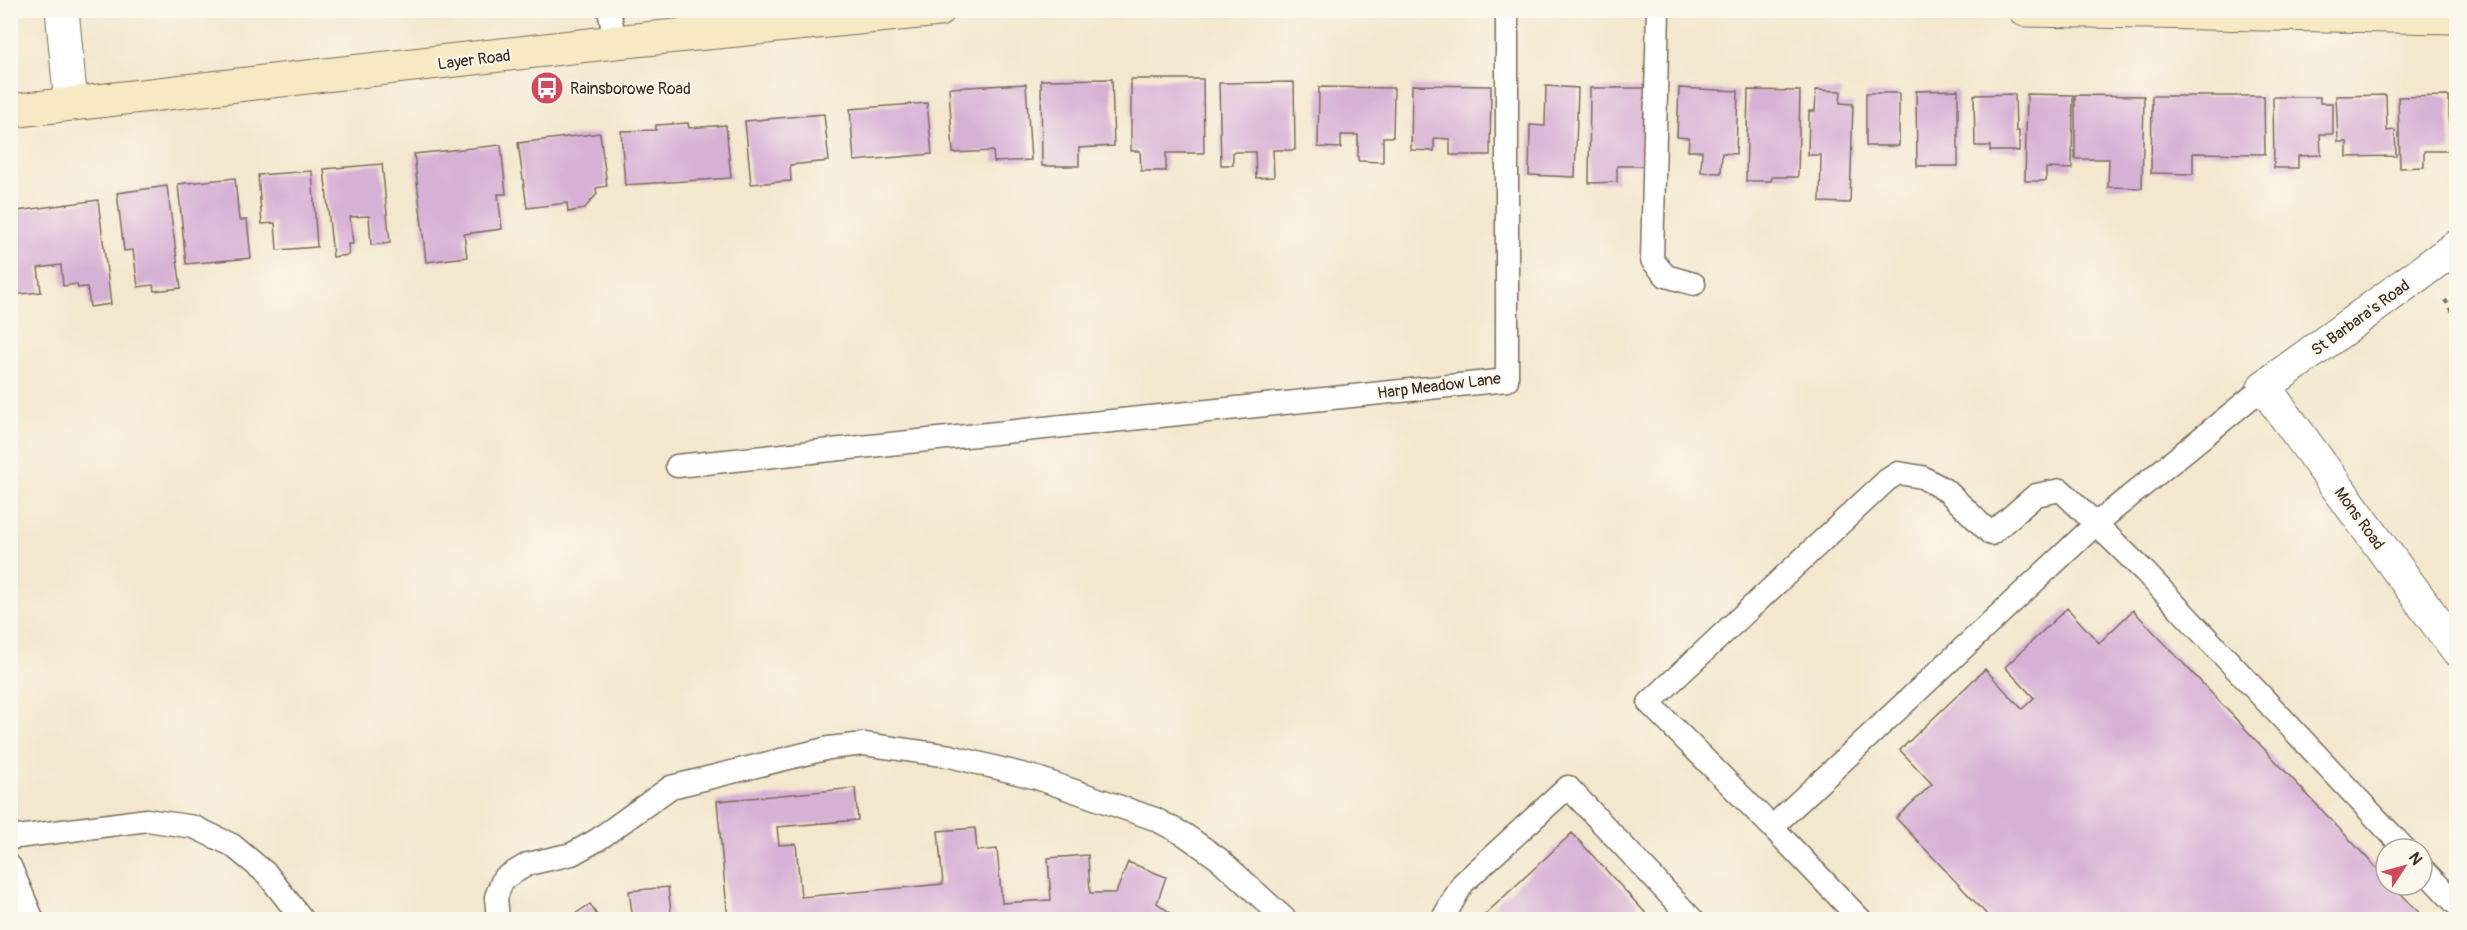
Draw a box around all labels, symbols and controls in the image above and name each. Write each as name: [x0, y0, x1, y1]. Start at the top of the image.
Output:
street label: Layer Road: [436, 46, 512, 74]
bus stop icon: Rainsborowe Road: [529, 70, 565, 106]
place label: Rainsborowe Road: [570, 79, 691, 99]
street label: St Barbara's Road: [2307, 275, 2414, 360]
street label: Harp Meadow Lane: [1376, 368, 1502, 403]
street label: Mons Road: [2330, 483, 2389, 554]
north arrow: [2374, 837, 2434, 897]
text: N: [2404, 849, 2427, 869]

